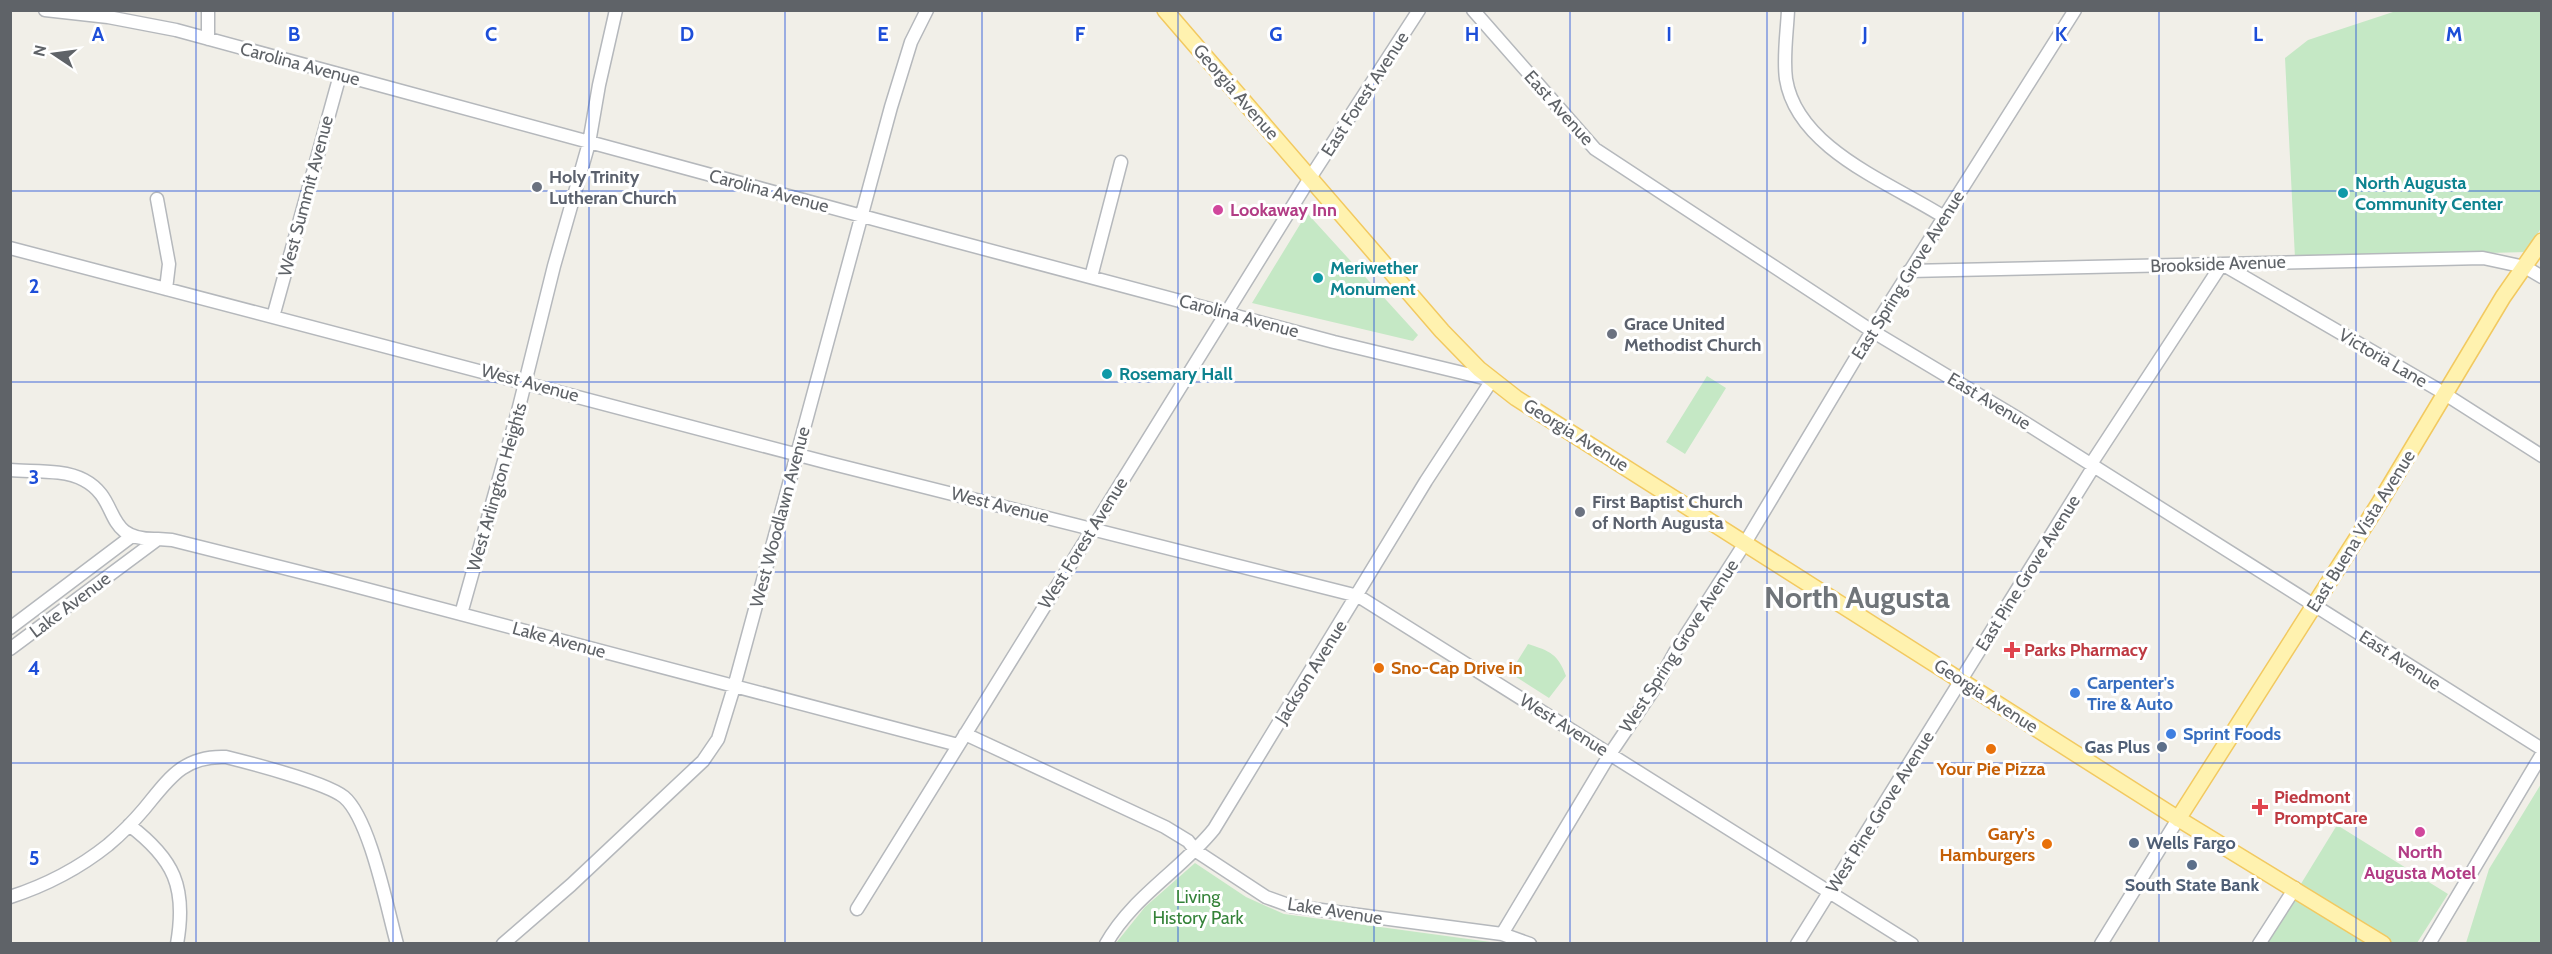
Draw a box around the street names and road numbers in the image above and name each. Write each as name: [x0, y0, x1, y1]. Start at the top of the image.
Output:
street label: East Forest Avenue: [1317, 28, 1413, 160]
street label: Carolina Avenue: [238, 37, 362, 91]
street label: Georgia Avenue: [1188, 40, 1284, 144]
street label: East Avenue: [1520, 66, 1598, 150]
street label: West Summit Avenue: [274, 113, 338, 279]
street label: Carolina Avenue: [707, 164, 831, 218]
street label: East Spring Grove Avenue: [1847, 186, 1969, 364]
street label: Brookside Avenue: [2150, 251, 2286, 277]
street label: Carolina Avenue: [1177, 289, 1301, 343]
street label: Victoria Lane: [2335, 324, 2431, 392]
street label: West Avenue: [479, 359, 581, 407]
street label: East Avenue: [1943, 368, 2035, 434]
street label: Georgia Avenue: [1519, 394, 1633, 476]
street label: West Arlington Heights: [462, 400, 532, 574]
street label: West Woodlawn Avenue: [745, 424, 815, 610]
street label: East Buena Vista Avenue: [2302, 446, 2420, 616]
street label: West Forest Avenue: [1034, 473, 1132, 613]
street label: West Avenue: [949, 482, 1051, 528]
street label: East Pine Grove Avenue: [1971, 491, 2085, 655]
street label: West Spring Grove Avenue: [1615, 555, 1743, 737]
street label: Lake Avenue: [25, 567, 115, 643]
street label: Jackson Avenue: [1270, 616, 1352, 729]
street label: Lake Avenue: [510, 617, 608, 663]
street label: East Avenue: [2355, 625, 2445, 695]
street label: Georgia Avenue: [1930, 654, 2042, 738]
street label: West Avenue: [1516, 689, 1612, 761]
street label: West Pine Grove Avenue: [1821, 727, 1939, 897]
street label: Lake Avenue: [1286, 893, 1384, 929]

